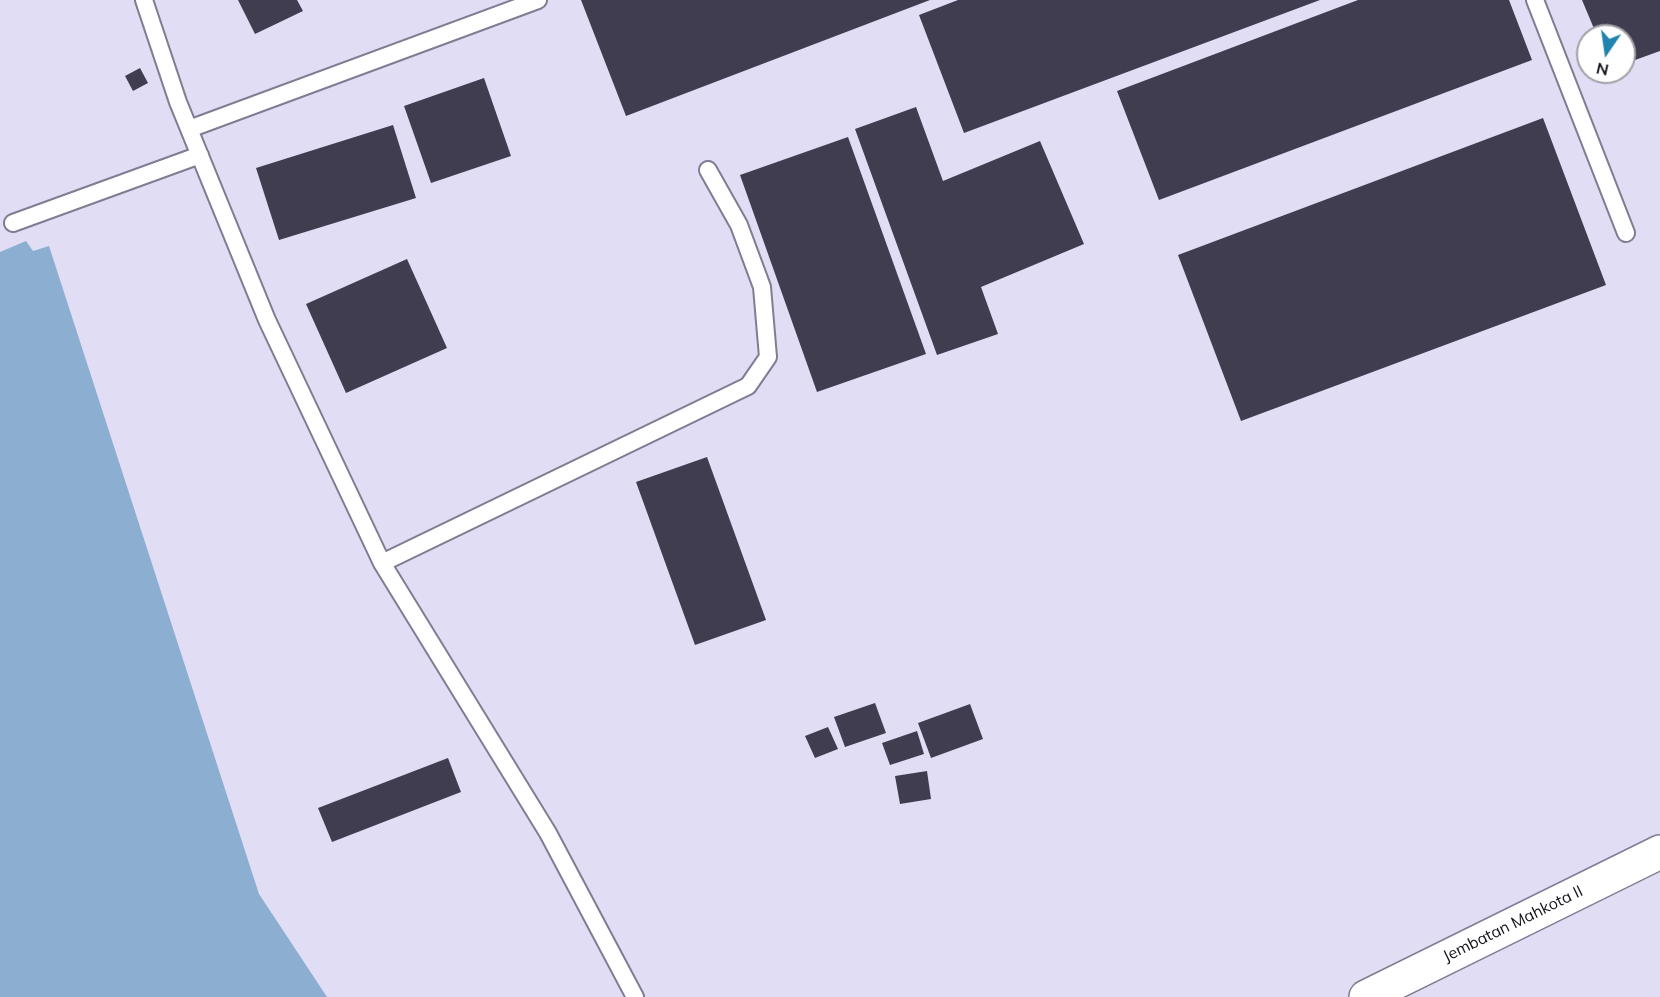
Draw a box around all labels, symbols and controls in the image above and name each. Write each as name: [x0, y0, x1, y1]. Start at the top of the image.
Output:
north arrow: [1576, 24, 1636, 84]
text: N: [1594, 58, 1611, 81]
street label: Jembatan Mahkota II: [1440, 882, 1586, 966]

